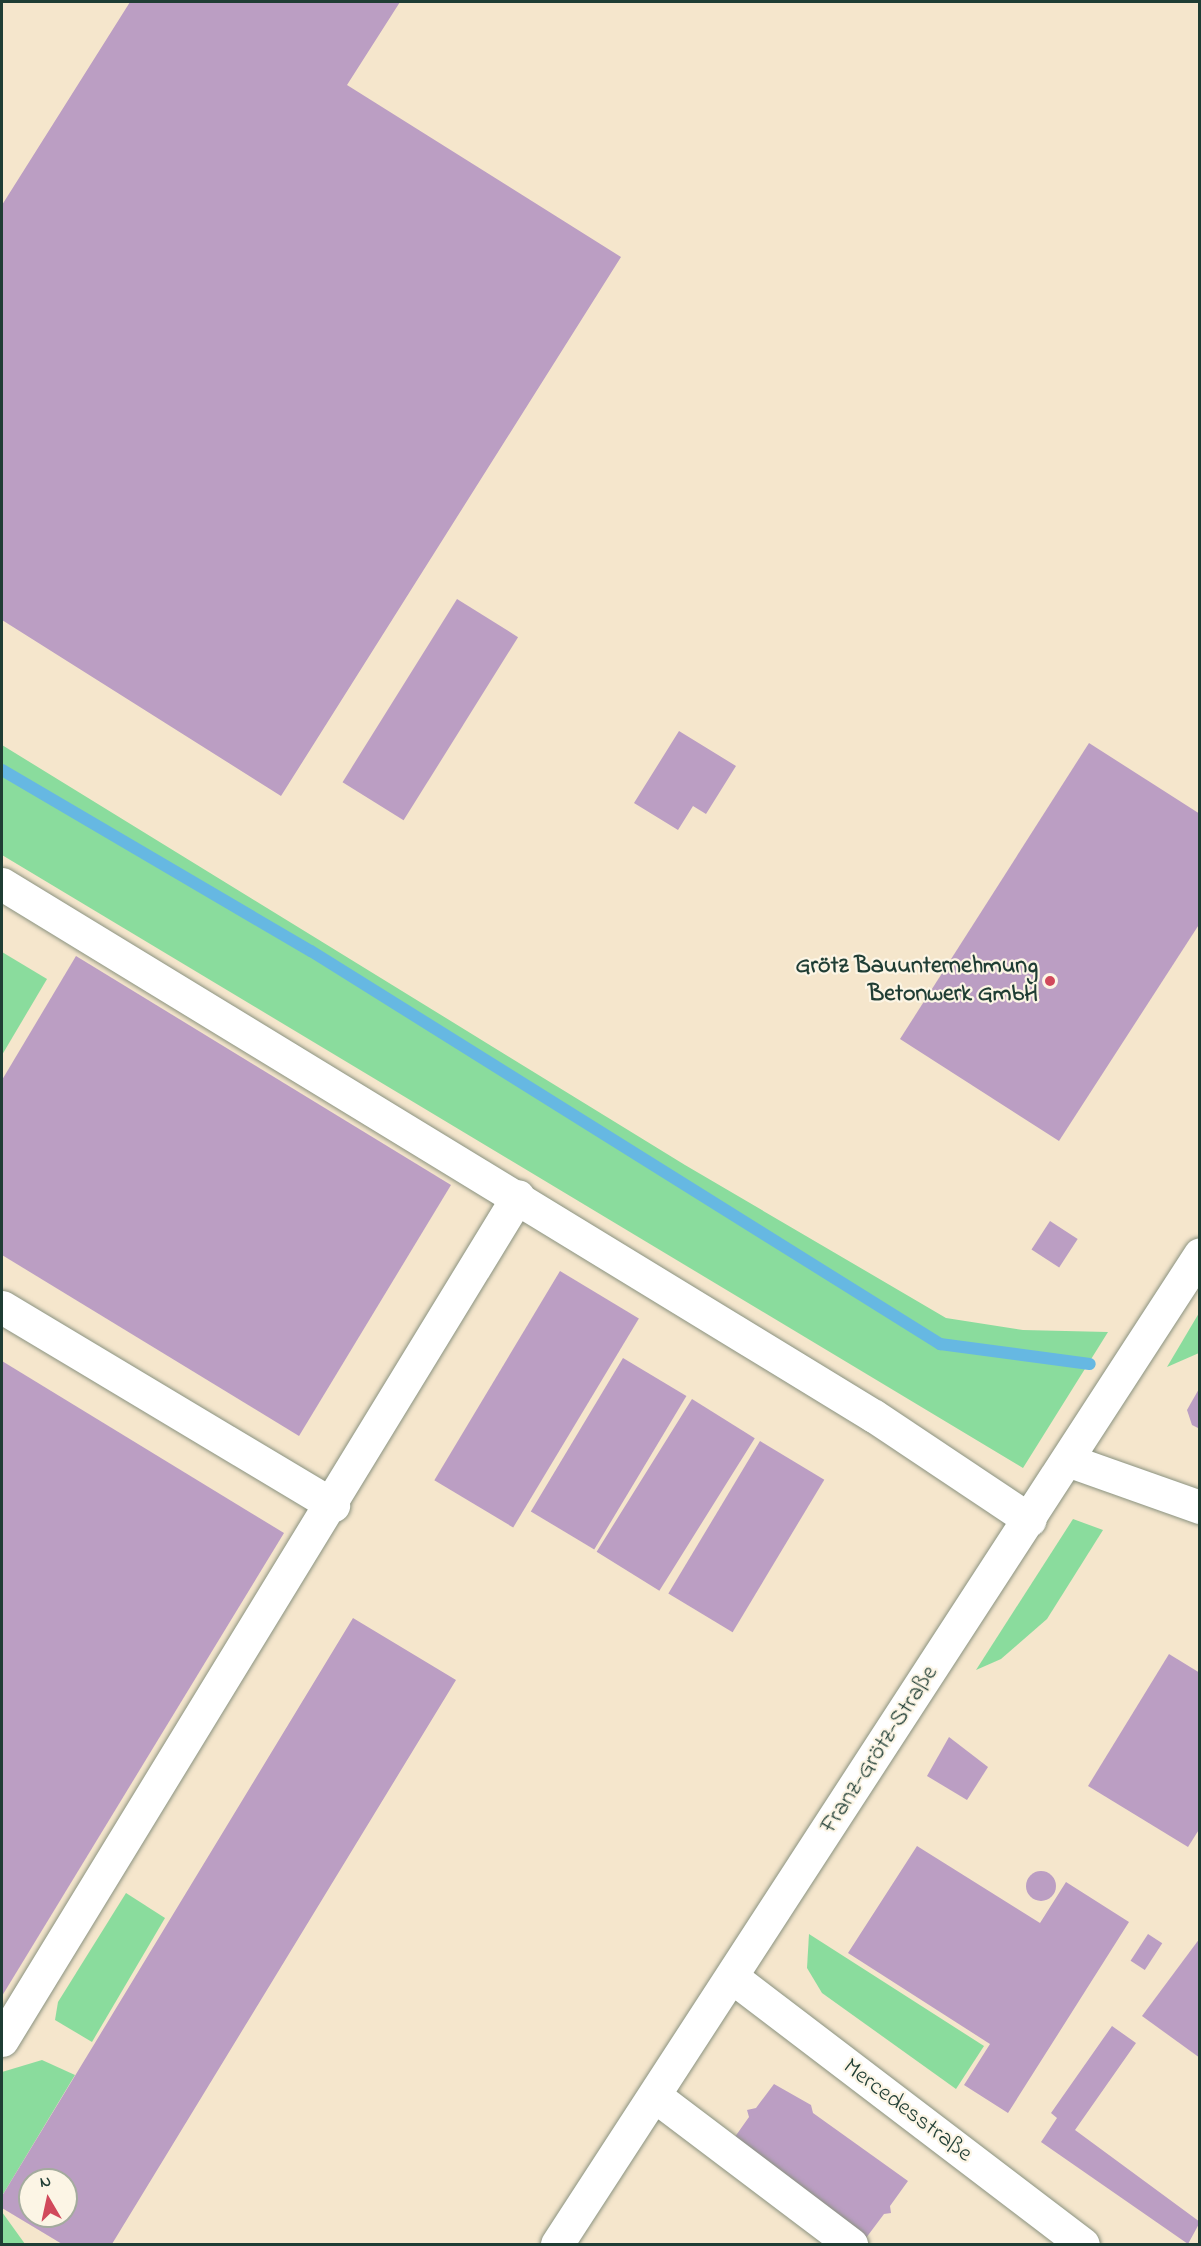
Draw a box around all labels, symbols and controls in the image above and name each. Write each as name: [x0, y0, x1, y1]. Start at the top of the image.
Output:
place label: Grötz Bauunternehmung Betonwerk GmbH: [796, 953, 1038, 1009]
marker: Grötz Bauunternehmung Betonwerk GmbH: [1043, 974, 1057, 988]
street label: Franz-Grötz-Straße: [815, 1661, 945, 1839]
street label: Mercedesstraße: [837, 2053, 977, 2169]
north arrow: [18, 2168, 78, 2228]
text: N: [38, 2169, 53, 2195]

